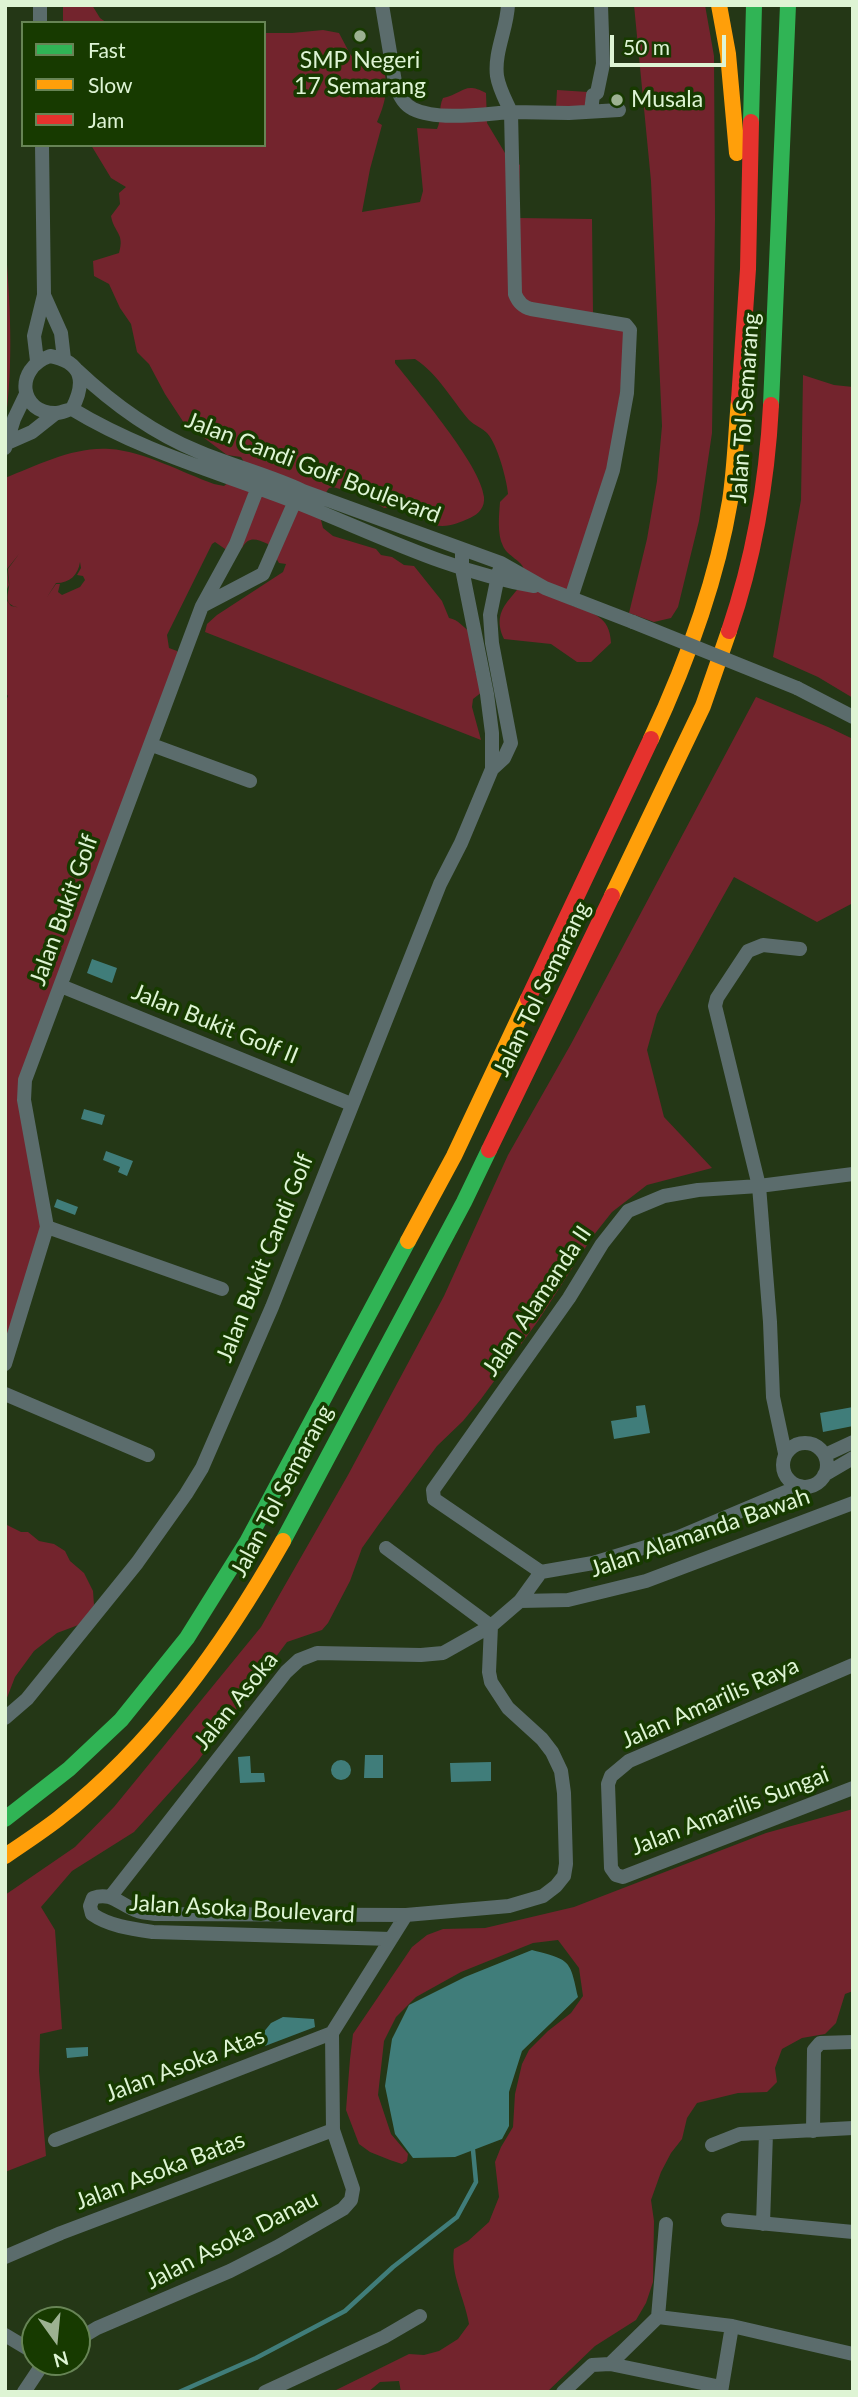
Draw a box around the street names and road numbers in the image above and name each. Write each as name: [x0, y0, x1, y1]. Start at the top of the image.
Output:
street label: Jalan Tol Semarang: [725, 312, 765, 504]
street label: Jalan Candi Golf Boulevard: [182, 407, 444, 529]
street label: Jalan Bukit Golf: [24, 831, 104, 989]
street label: Jalan Tol Semarang: [488, 897, 596, 1081]
street label: Jalan Bukit Golf II: [128, 978, 302, 1070]
street label: Jalan Bukit Candi Golf: [211, 1150, 319, 1366]
street label: Jalan Alamanda II: [477, 1221, 597, 1381]
street label: Jalan Tol Semarang: [225, 1400, 339, 1582]
street label: Jalan Alamanda Bawah: [587, 1482, 813, 1584]
street label: Jalan Asoka: [188, 1646, 284, 1756]
street label: Jalan Amarilis Raya: [617, 1651, 803, 1755]
street label: Jalan Amarilis Sungai: [627, 1761, 833, 1861]
street label: Jalan Asoka Boulevard: [129, 1889, 355, 1929]
street label: Jalan Asoka Atas: [101, 2022, 269, 2108]
street label: Jalan Asoka Batas: [71, 2126, 249, 2216]
street label: Jalan Asoka Danau: [141, 2185, 323, 2295]

